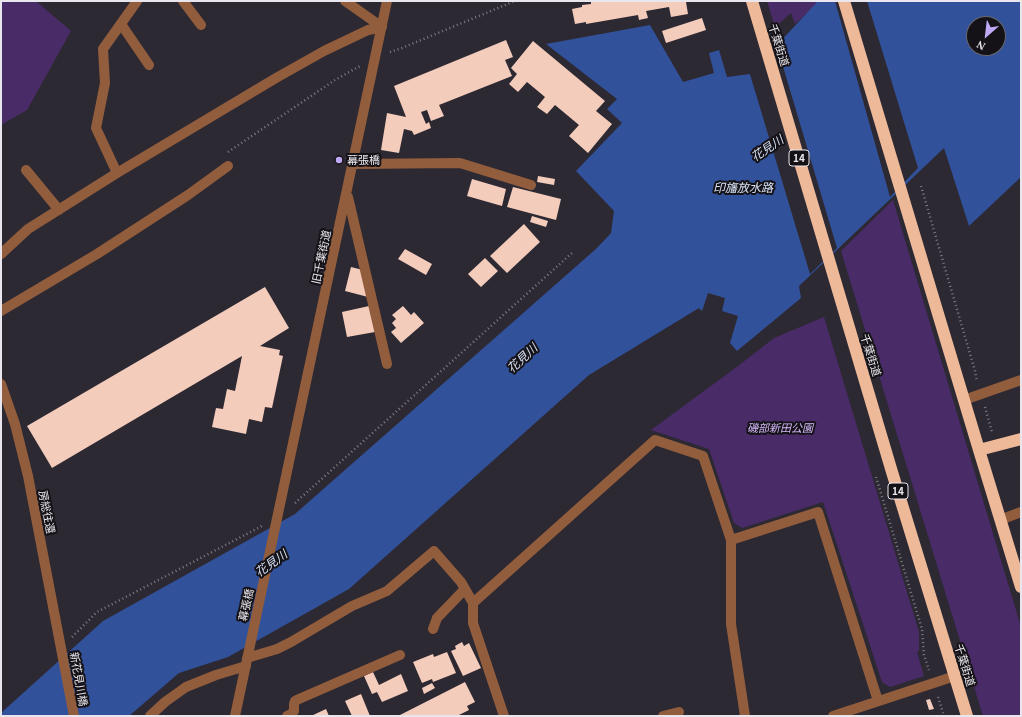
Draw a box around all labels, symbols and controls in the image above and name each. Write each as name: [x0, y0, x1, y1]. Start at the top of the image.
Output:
north arrow: [966, 16, 1006, 56]
street label: 千葉街道: [766, 22, 792, 68]
text: N: [975, 39, 987, 53]
water label: 花見川: [748, 132, 786, 164]
road number: 14: [789, 150, 809, 166]
place label: 幕張橋: [347, 153, 380, 167]
marker: 幕張橋: [334, 155, 344, 165]
water label: 印旛放水路: [713, 180, 773, 194]
street label: 旧千葉街道: [309, 229, 333, 285]
street label: 千葉街道: [858, 332, 884, 378]
water label: 花見川: [504, 340, 540, 376]
park label: 磯部新田公園: [747, 421, 813, 435]
road number: 14: [888, 483, 908, 499]
street label: 房総往還: [36, 489, 58, 535]
water label: 花見川: [252, 547, 290, 579]
street label: 幕張橋: [236, 587, 256, 623]
street label: 千葉街道: [952, 642, 978, 688]
street label: 新花見川橋: [68, 651, 90, 707]

